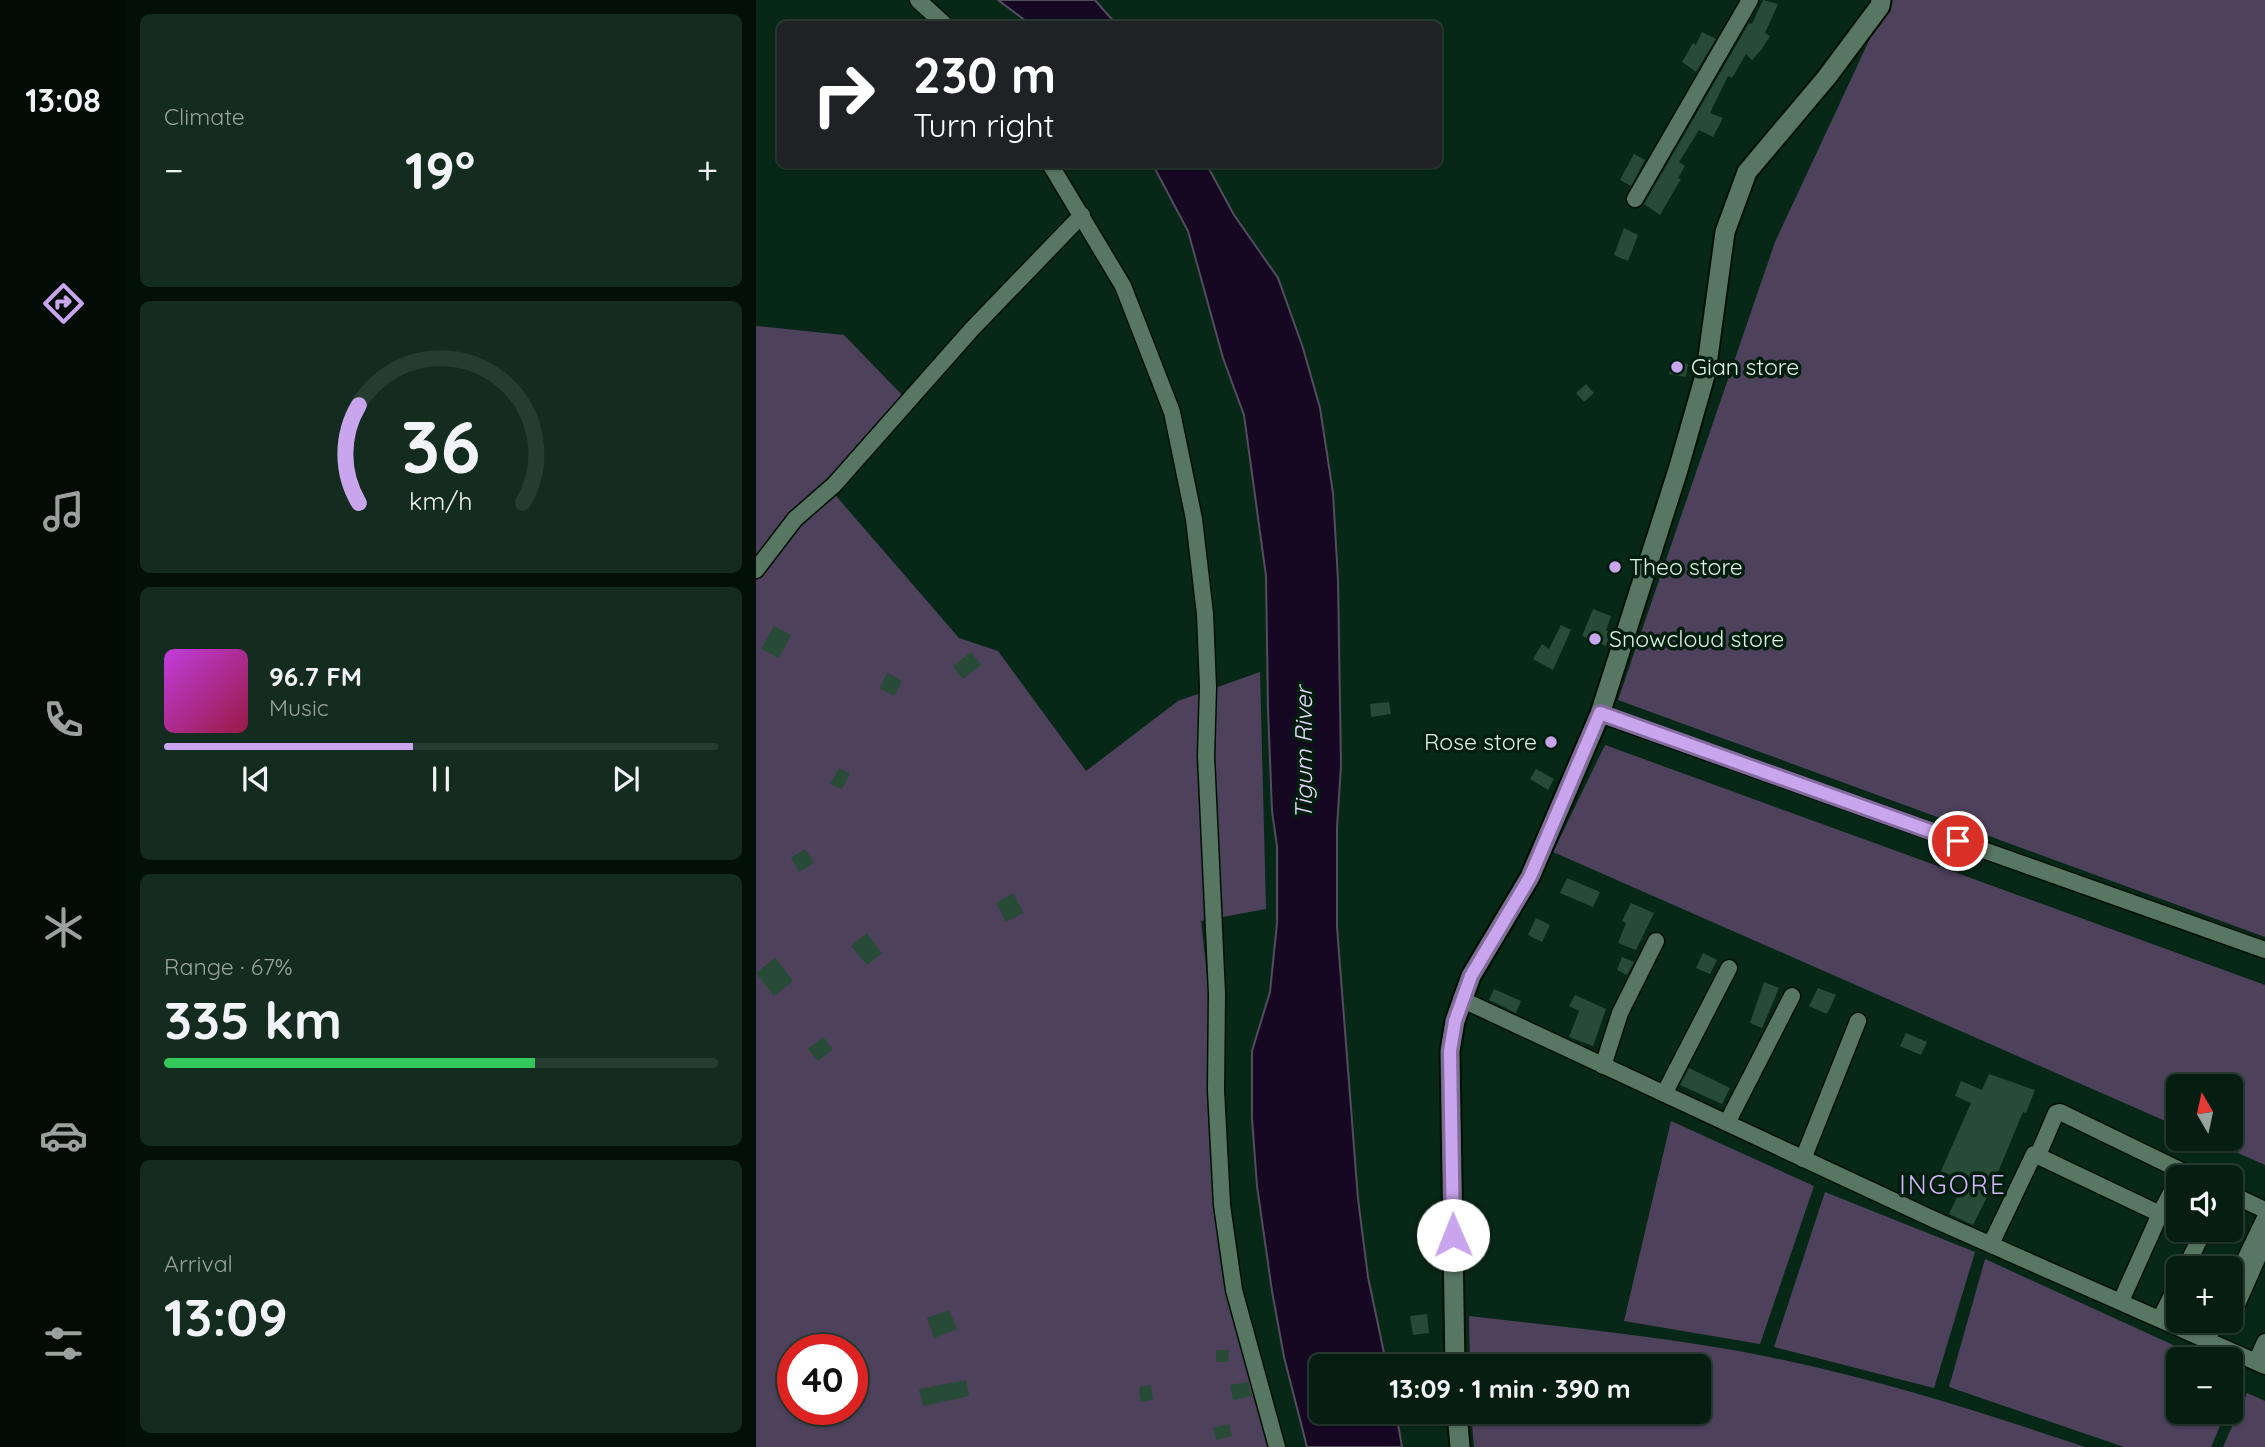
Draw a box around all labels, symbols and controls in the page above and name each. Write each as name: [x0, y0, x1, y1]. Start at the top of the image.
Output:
text: 230 m: [913, 44, 1056, 105]
icon: right: [798, 49, 889, 140]
text: 13:08: [25, 80, 101, 120]
text: Climate: [164, 102, 245, 131]
text: Turn right: [913, 105, 1054, 145]
text: 19°: [405, 137, 475, 202]
text: −: [164, 146, 184, 194]
text: +: [697, 146, 718, 194]
icon: directions: [39, 279, 88, 328]
place label: Gian store: [1691, 352, 1799, 381]
marker: Gian store: [1669, 359, 1685, 375]
text: 36: [401, 400, 481, 491]
text: km/h: [409, 485, 473, 516]
icon: music: [39, 487, 88, 536]
place label: Theo store: [1629, 552, 1743, 581]
marker: Theo store: [1607, 559, 1623, 575]
place label: Snowcloud store: [1609, 624, 1784, 653]
marker: Snowcloud store: [1587, 631, 1603, 647]
text: 96.7 FM: [269, 660, 362, 693]
water label: Tigum River: [1288, 684, 1318, 820]
text: Music: [269, 693, 329, 722]
icon: phone: [39, 695, 88, 744]
place label: Rose store: [1424, 727, 1537, 756]
marker: Rose store: [1543, 734, 1559, 750]
icon: previous: [237, 760, 275, 798]
icon: pause: [422, 760, 460, 798]
icon: next: [607, 760, 645, 798]
pin: [1928, 811, 1988, 871]
icon: arrive: [1939, 822, 1977, 860]
icon: climate: [39, 903, 88, 952]
text: Range · 67%: [164, 952, 293, 981]
text: 335 km: [164, 987, 342, 1052]
north arrow: [2166, 1074, 2244, 1152]
map controls: [2166, 1074, 2243, 1424]
icon: car: [39, 1111, 88, 1160]
button: sound: [2166, 1165, 2243, 1242]
district label: INGORE: [1899, 1168, 2007, 1201]
position arrow: [1416, 1198, 1490, 1272]
text: Arrival: [164, 1249, 233, 1278]
button: +: [2166, 1256, 2243, 1333]
text: 13:09: [164, 1284, 288, 1349]
icon: filters: [39, 1319, 88, 1368]
speed limit sign: 40: [777, 1334, 868, 1425]
button: −: [2166, 1347, 2243, 1424]
text: 13:09 · 1 min · 390 m: [1389, 1372, 1631, 1405]

